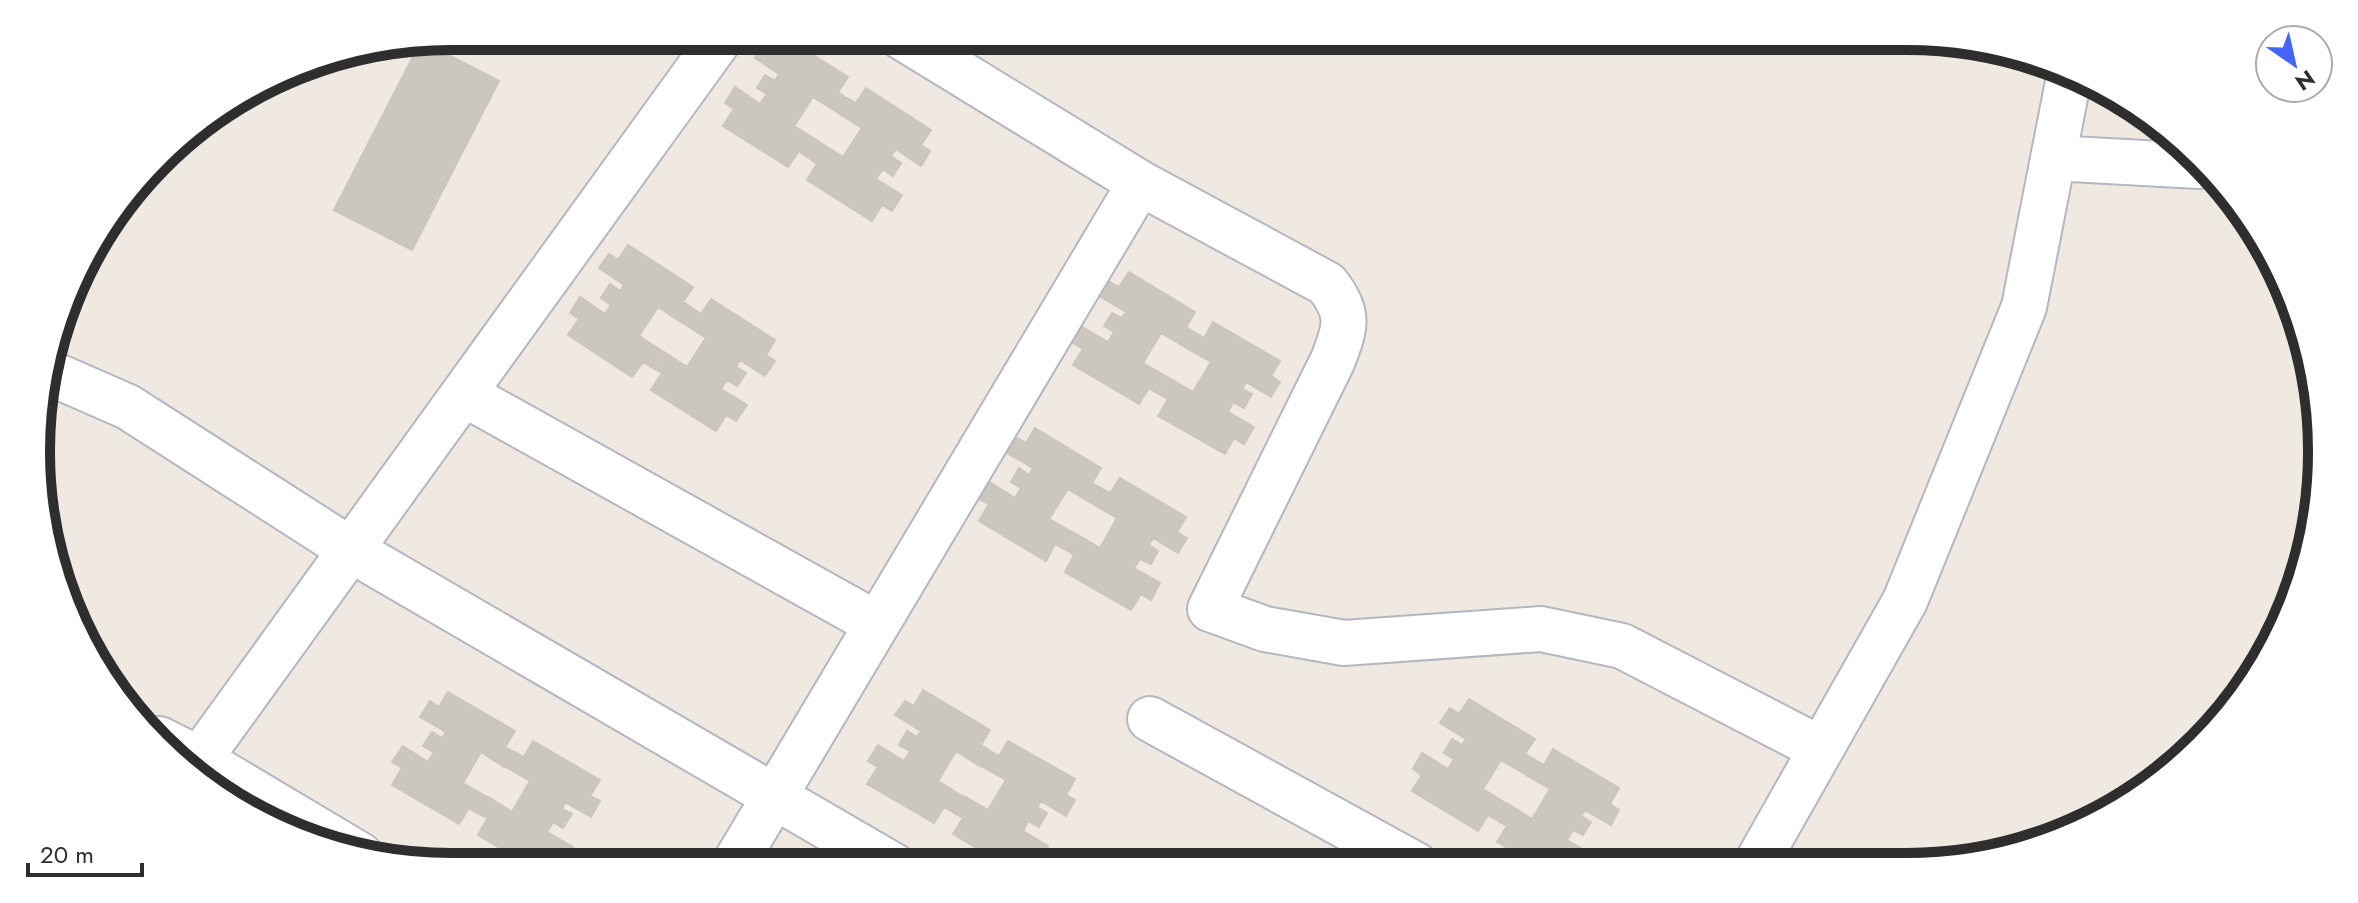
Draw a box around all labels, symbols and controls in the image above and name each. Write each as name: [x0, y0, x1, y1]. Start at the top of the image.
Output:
north arrow: [2254, 24, 2334, 104]
text: N: [2289, 62, 2321, 99]
scale bar: [28, 827, 142, 877]
text: 20 m: [40, 837, 94, 872]

